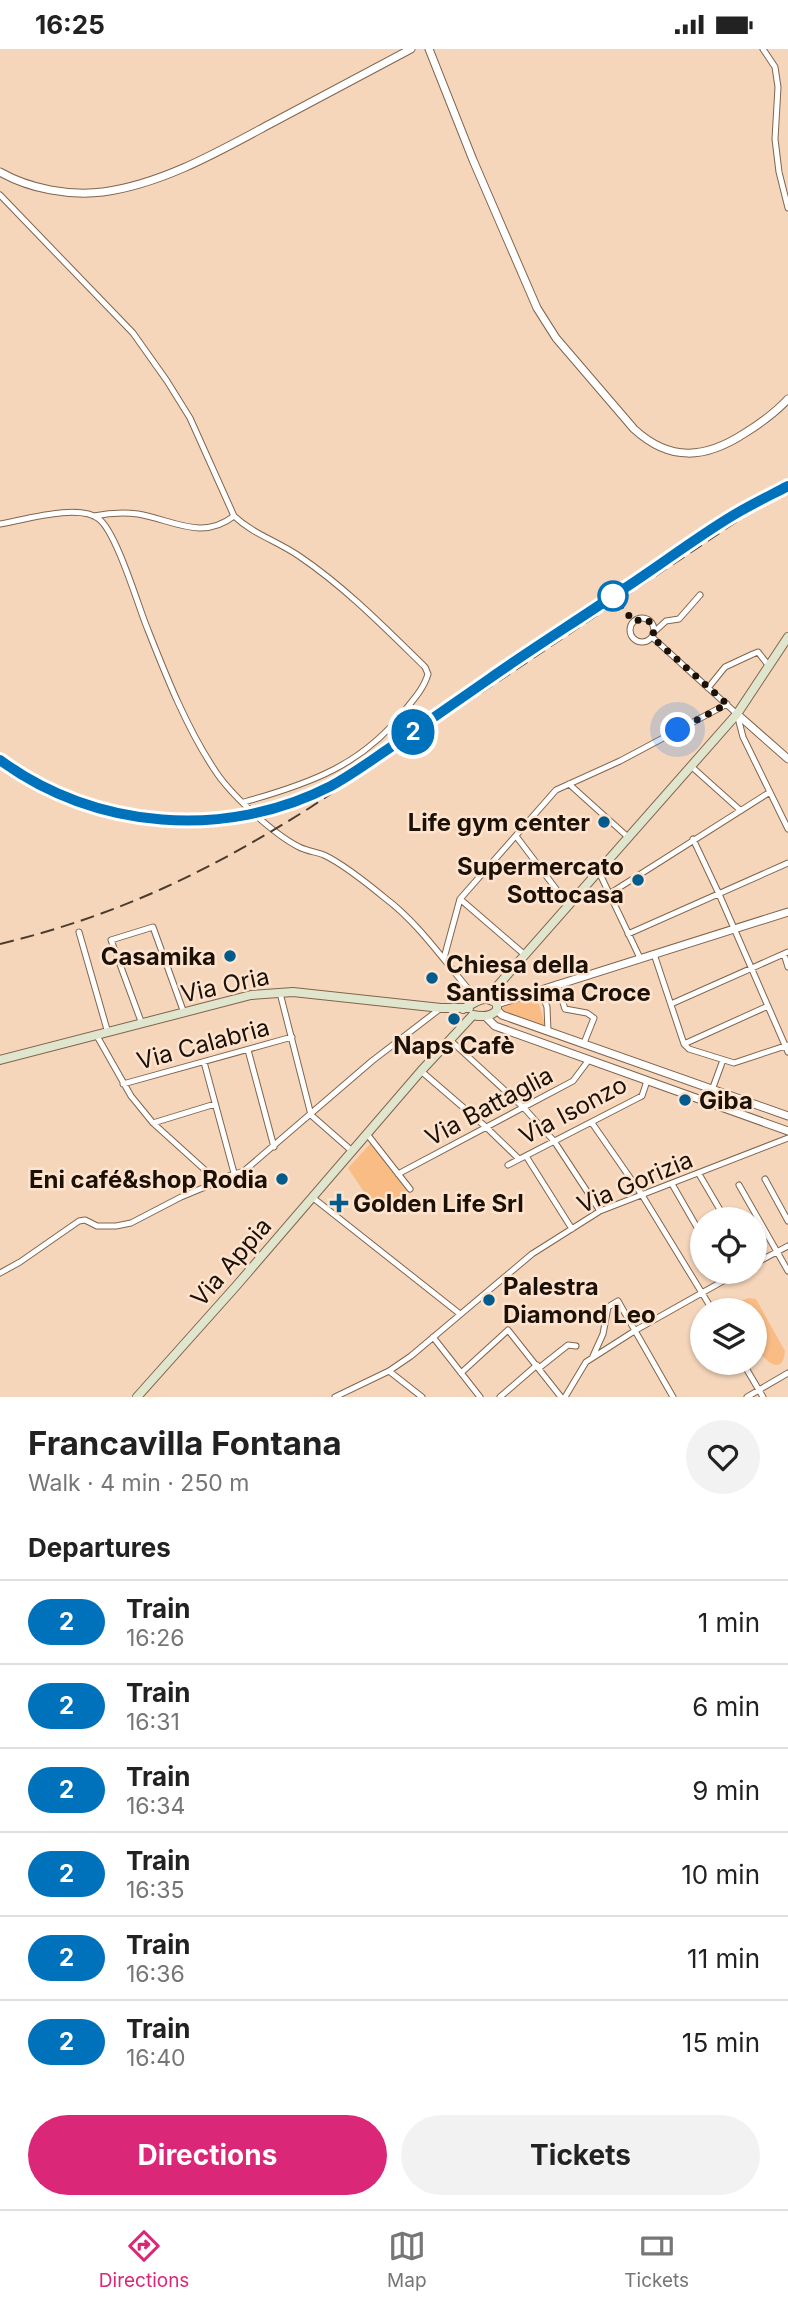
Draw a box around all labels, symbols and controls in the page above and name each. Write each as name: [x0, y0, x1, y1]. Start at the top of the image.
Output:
text: 16:25: [35, 9, 105, 40]
unlabelled marker: [598, 581, 628, 611]
line badge: 2: [390, 709, 436, 755]
your location: [660, 712, 695, 747]
text: 2: [405, 717, 421, 746]
place label: Life gym center: [408, 808, 590, 837]
marker: Life gym center: [596, 814, 612, 830]
place label: Supermercato Sottocasa: [457, 852, 624, 909]
marker: Supermercato Sottocasa: [630, 872, 646, 888]
place label: Casamika: [101, 942, 216, 971]
marker: Casamika: [222, 948, 238, 964]
place label: Chiesa della Santissima Croce: [446, 950, 651, 1007]
street label: Via Oria: [178, 961, 272, 1009]
marker: Chiesa della Santissima Croce: [424, 970, 440, 986]
marker: Naps Cafè: [446, 1011, 462, 1027]
street label: Via Calabria: [133, 1012, 273, 1076]
place label: Naps Cafè: [393, 1031, 515, 1060]
street label: Via Battaglia: [420, 1060, 558, 1152]
street label: Via Isonzo: [514, 1070, 632, 1150]
place label: Giba: [699, 1086, 753, 1115]
marker: Giba: [677, 1092, 693, 1108]
street label: Via Gorizia: [573, 1145, 697, 1219]
place label: Eni café&shop Rodia: [29, 1165, 268, 1194]
marker: Eni café&shop Rodia: [274, 1171, 290, 1187]
place label: Golden Life Srl: [353, 1189, 524, 1218]
marker: Golden Life Srl: [331, 1195, 347, 1211]
map controls: [690, 1207, 767, 1375]
button: locate: [690, 1207, 767, 1284]
street label: Via Appia: [185, 1212, 277, 1312]
place label: Palestra Diamond Leo: [503, 1272, 656, 1329]
marker: Palestra Diamond Leo: [481, 1292, 497, 1308]
button: layers: [690, 1298, 767, 1375]
button: heart: [686, 1420, 760, 1494]
text: Francavilla Fontana: [28, 1423, 342, 1463]
text: Walk · 4 min · 250 m: [28, 1469, 250, 1497]
text: Departures: [28, 1532, 171, 1563]
text: Train: [126, 1593, 190, 1624]
text: 2: [59, 1607, 74, 1636]
text: 1 min: [698, 1607, 760, 1638]
text: 16:26: [126, 1624, 185, 1652]
text: Train: [126, 1677, 190, 1708]
text: 2: [59, 1691, 74, 1720]
text: 6 min: [692, 1691, 760, 1722]
text: 16:31: [126, 1708, 180, 1736]
text: Train: [126, 1761, 190, 1792]
text: 2: [59, 1775, 74, 1804]
text: 9 min: [692, 1775, 760, 1806]
text: 16:34: [126, 1792, 185, 1820]
text: Train: [126, 1845, 190, 1876]
text: 2: [59, 1859, 74, 1888]
text: 10 min: [681, 1859, 760, 1890]
text: 16:35: [126, 1876, 184, 1904]
text: Train: [126, 1929, 190, 1960]
text: 2: [59, 1943, 74, 1972]
text: 11 min: [687, 1943, 760, 1974]
text: 16:36: [126, 1960, 185, 1988]
text: Train: [126, 2013, 190, 2044]
text: 2: [59, 2027, 74, 2056]
text: 15 min: [682, 2027, 760, 2058]
text: 16:40: [126, 2044, 186, 2072]
button: Directions: [28, 2115, 387, 2195]
button: Tickets: [401, 2115, 760, 2195]
tab: Directions: [99, 2227, 189, 2292]
tab: Map: [387, 2227, 427, 2292]
tab: Tickets: [624, 2227, 689, 2292]

